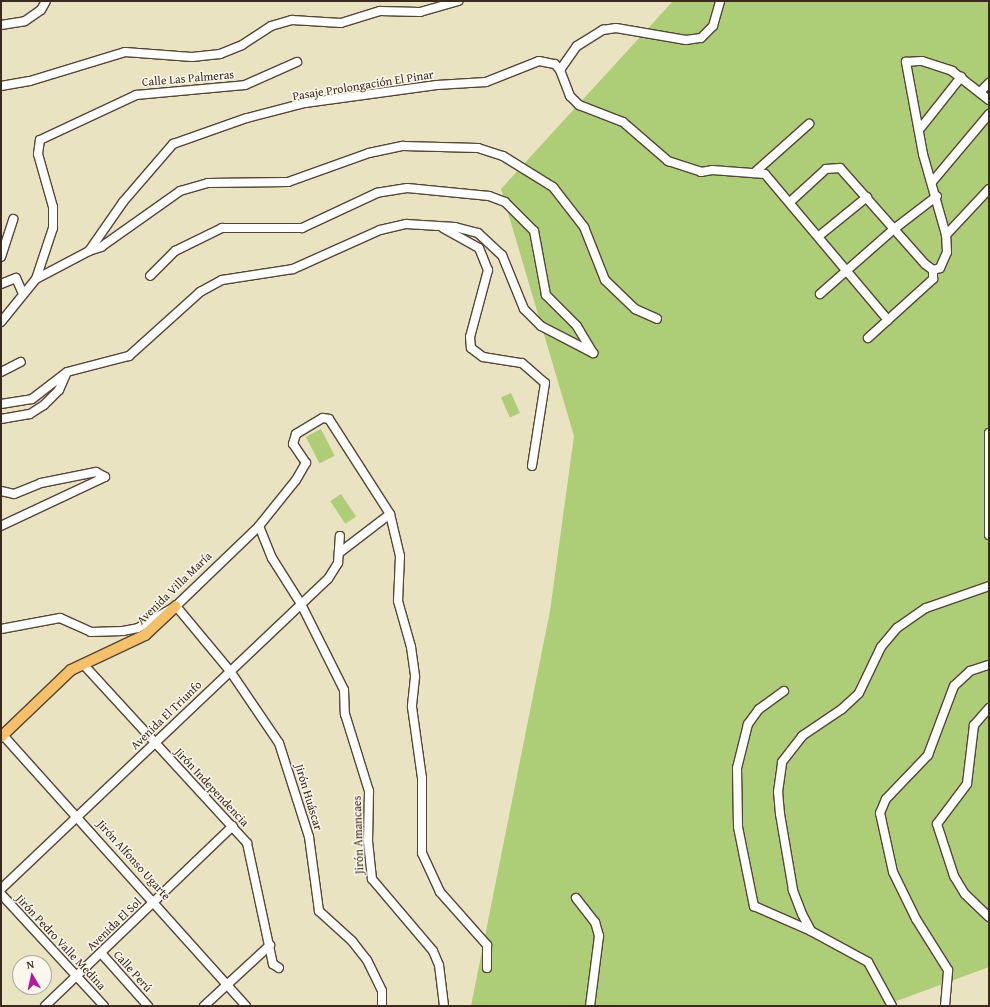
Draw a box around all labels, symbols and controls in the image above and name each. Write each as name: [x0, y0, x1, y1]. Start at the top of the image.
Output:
street label: Calle Las Palmeras: [141, 67, 235, 89]
street label: Pasaje Prolongación El Pinar: [291, 67, 435, 103]
street label: Avenida Villa María: [134, 549, 214, 627]
street label: Avenida El Triunfo: [127, 677, 205, 753]
street label: Jirón Independencia: [172, 745, 252, 829]
street label: Jirón Huáscar: [292, 762, 326, 832]
street label: Jirón Amancaes: [349, 796, 367, 874]
street label: Jirón Alfonso Ugarte: [94, 817, 174, 903]
street label: Jirón Pedro Valle Medina: [13, 891, 109, 993]
street label: Avenida El Sol: [84, 894, 144, 954]
street label: Calle Perú: [111, 947, 155, 995]
north arrow: [12, 955, 52, 995]
text: N: [25, 956, 35, 973]

